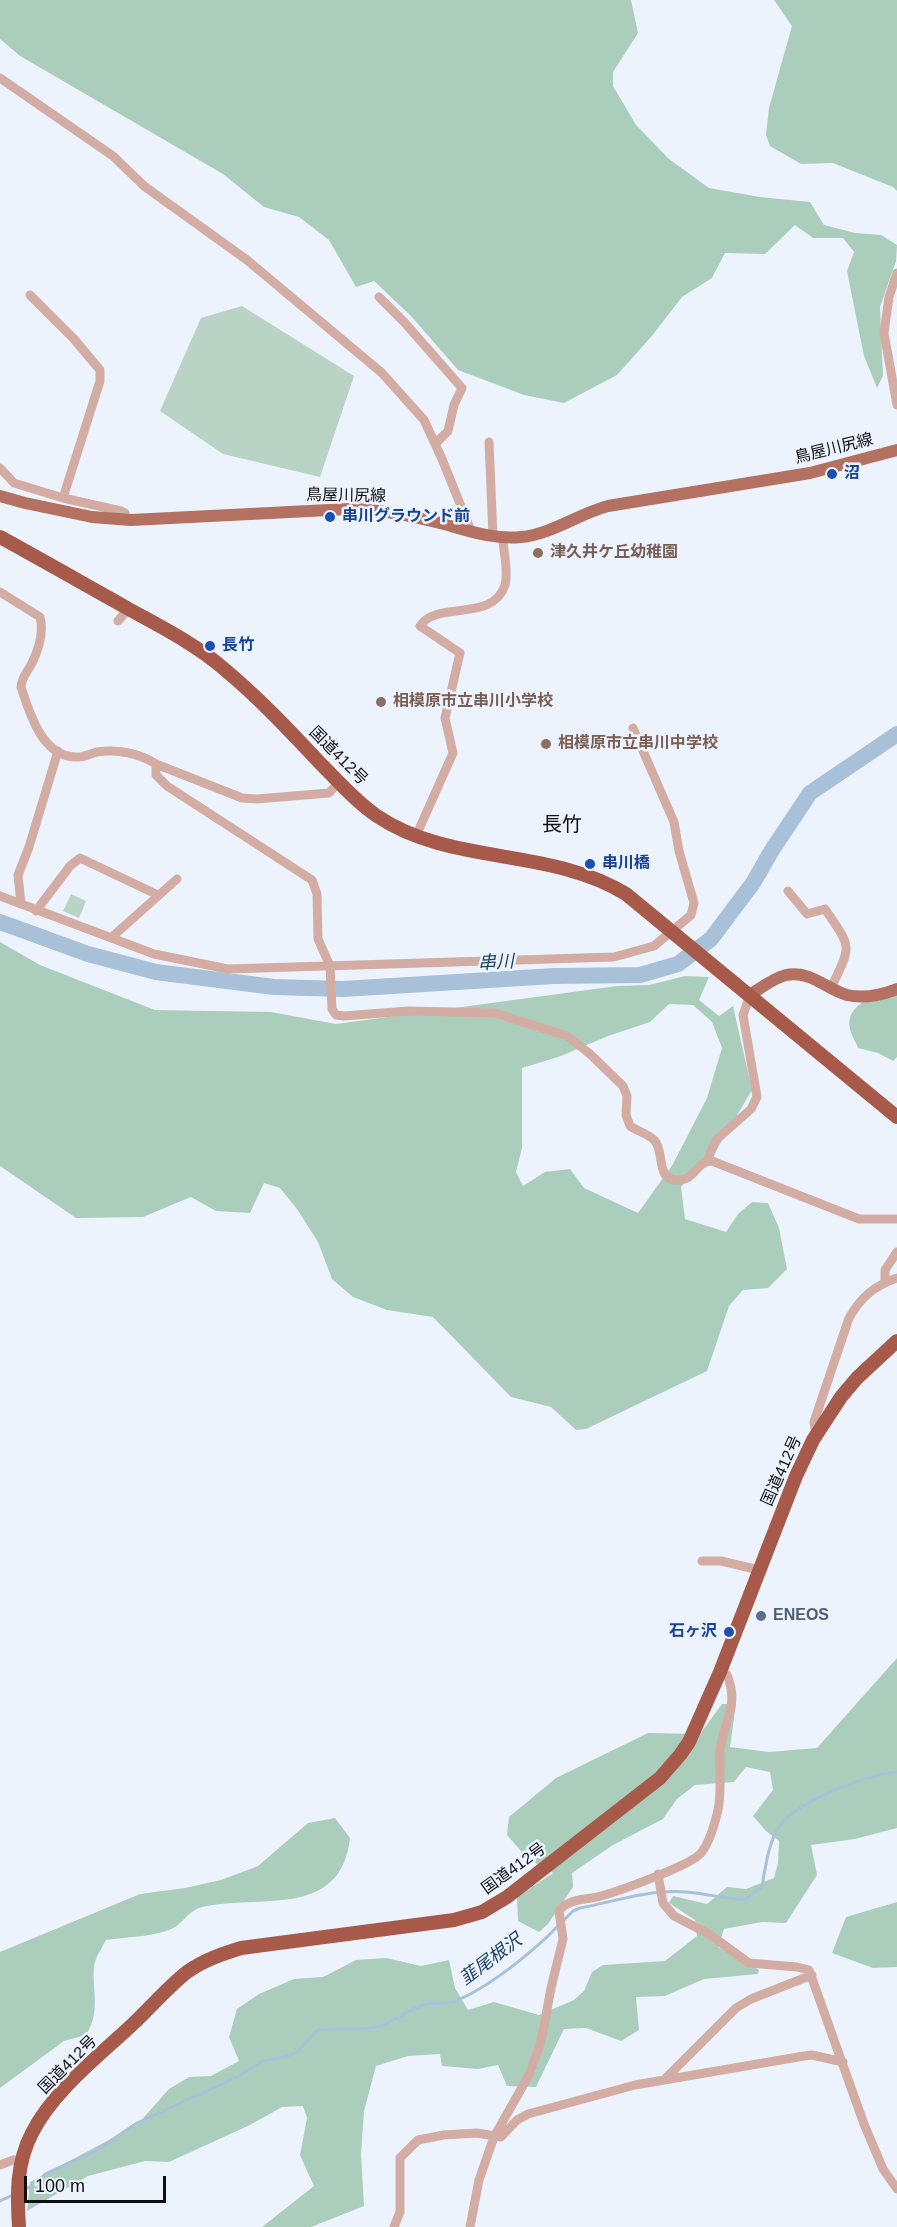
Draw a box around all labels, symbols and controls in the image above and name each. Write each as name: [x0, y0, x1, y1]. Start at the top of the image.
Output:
street label: 鳥屋川尻線: [793, 430, 875, 468]
place label: 沼: [844, 464, 860, 484]
marker: 沼: [825, 467, 839, 481]
street label: 鳥屋川尻線: [306, 486, 386, 506]
place label: 串川グラウンド前: [342, 507, 470, 527]
marker: 串川グラウンド前: [323, 510, 337, 524]
place label: 津久井ケ丘幼稚園: [550, 543, 678, 563]
marker: 津久井ケ丘幼稚園: [531, 546, 545, 560]
place label: 長竹: [222, 636, 254, 656]
marker: 長竹: [203, 639, 217, 653]
place label: 相模原市立串川小学校: [393, 692, 553, 712]
marker: 相模原市立串川小学校: [374, 695, 388, 709]
street label: 国道412号: [305, 723, 371, 789]
place label: 相模原市立串川中学校: [558, 734, 718, 754]
marker: 相模原市立串川中学校: [539, 737, 553, 751]
district label: 長竹: [542, 813, 582, 837]
place label: 串川橋: [602, 854, 650, 874]
marker: 串川橋: [583, 857, 597, 871]
water label: 串川: [477, 951, 515, 975]
street label: 国道412号: [758, 1433, 806, 1509]
place label: ENEOS: [773, 1606, 829, 1626]
marker: ENEOS: [754, 1609, 768, 1623]
place label: 石ヶ沢: [669, 1622, 717, 1642]
marker: 石ヶ沢: [722, 1625, 736, 1639]
street label: 国道412号: [478, 1839, 550, 1899]
water label: 韮尾根沢: [456, 1930, 526, 1990]
street label: 国道412号: [35, 2032, 101, 2098]
scale bar: [27, 2164, 170, 2202]
text: 100 m: [35, 2176, 85, 2196]

